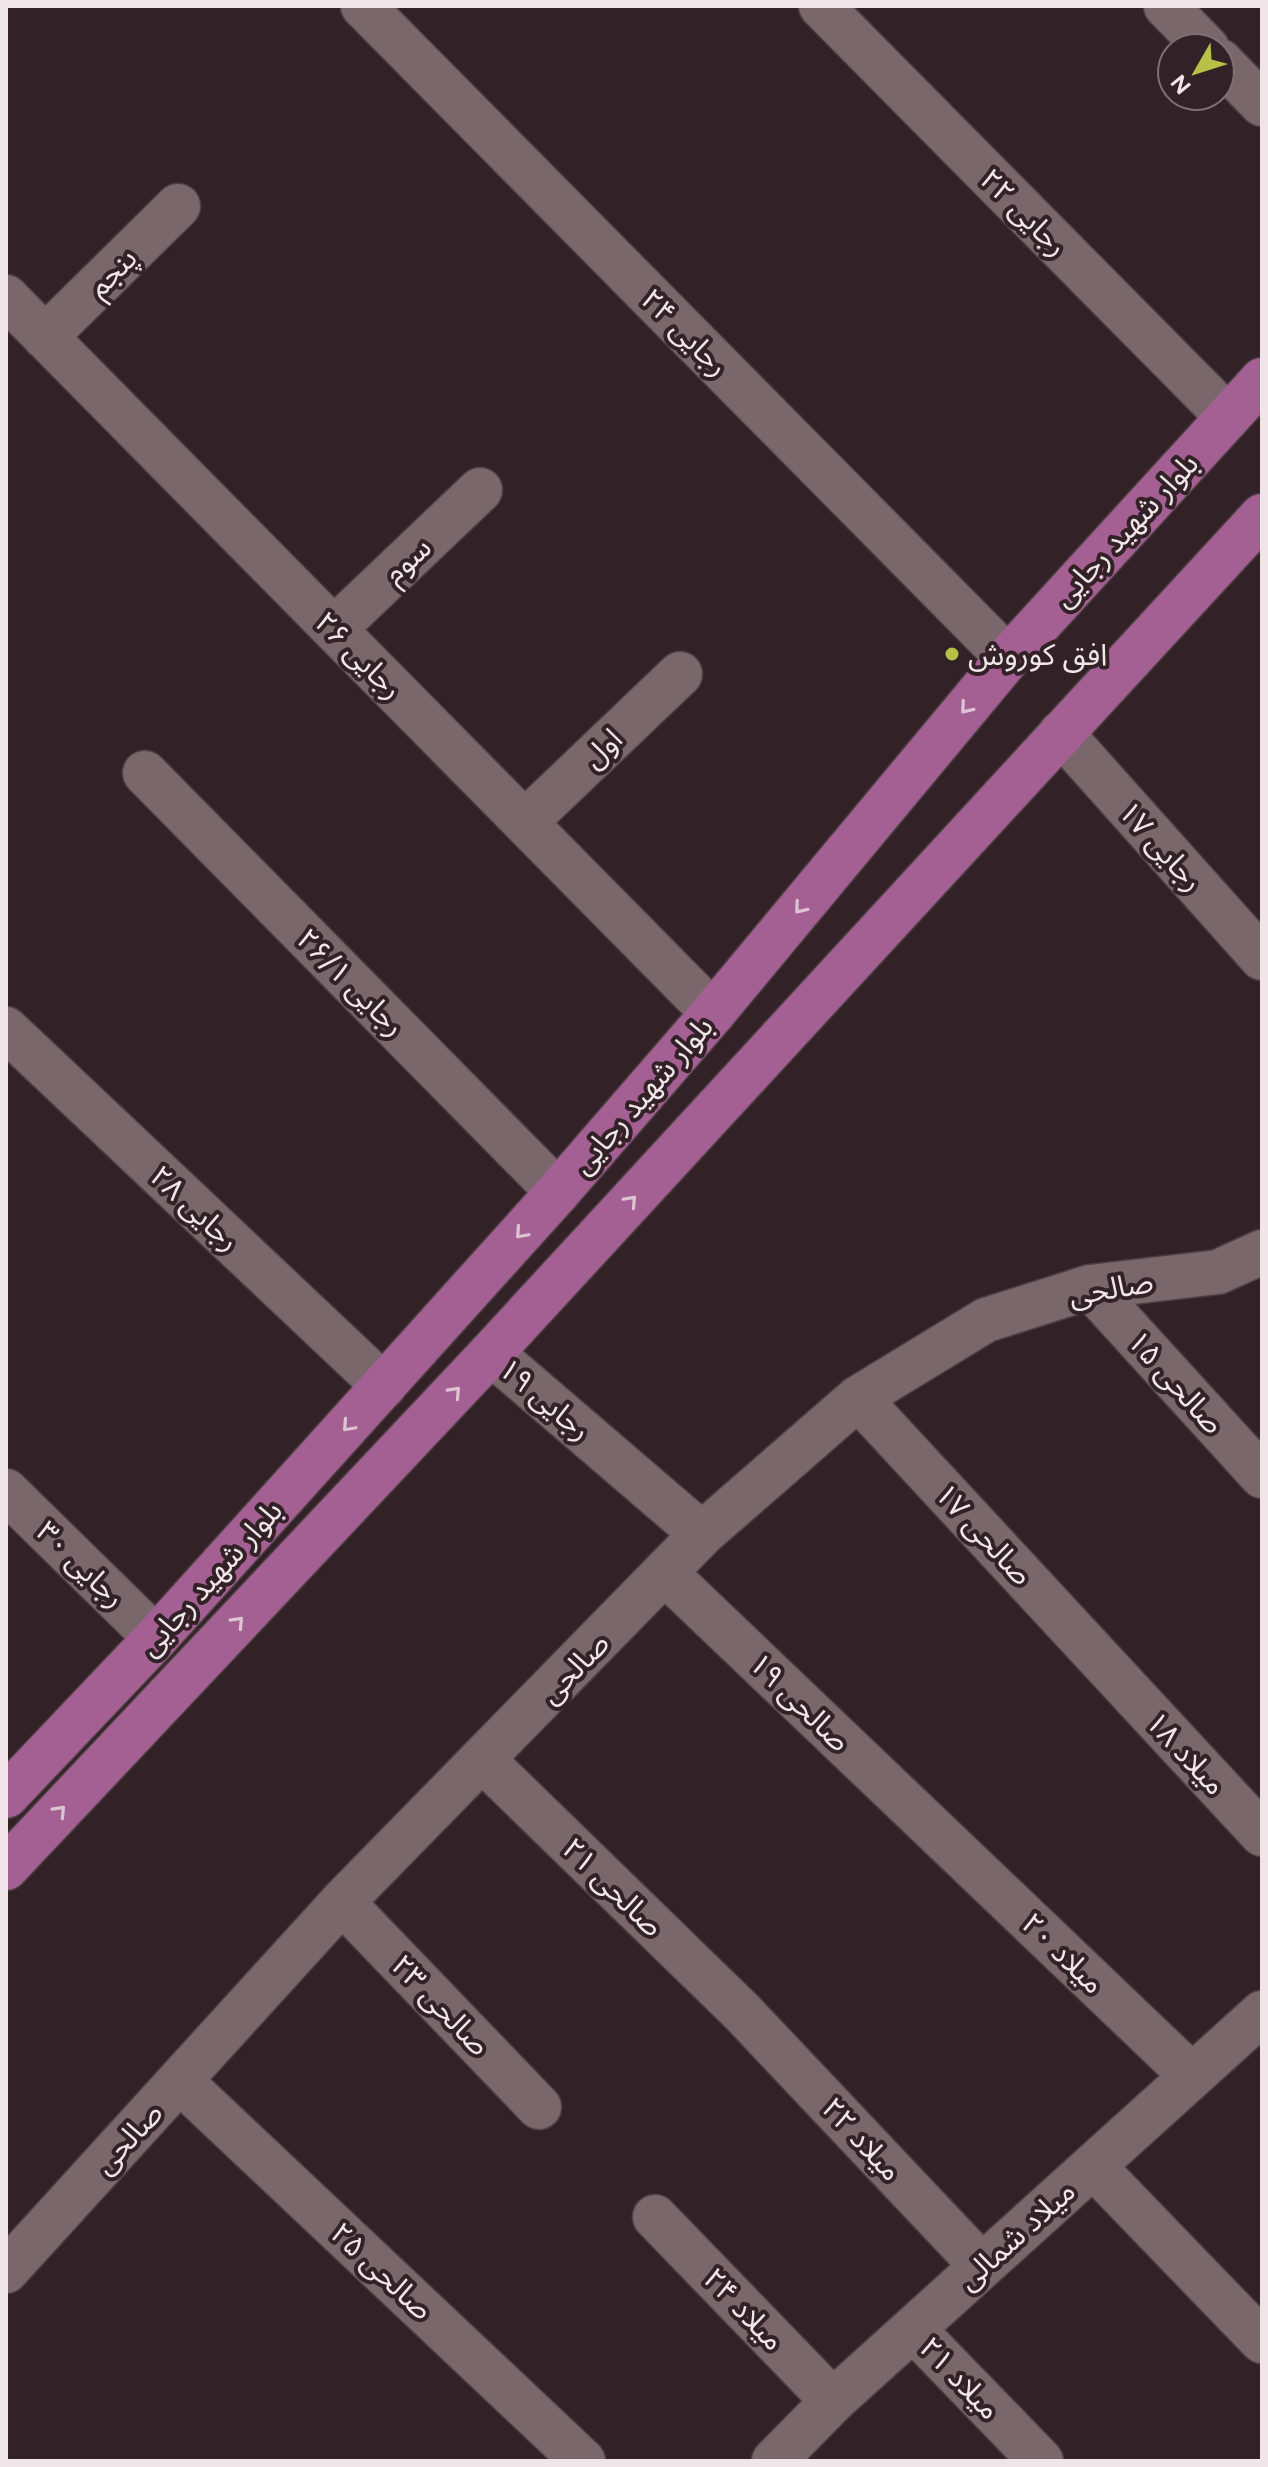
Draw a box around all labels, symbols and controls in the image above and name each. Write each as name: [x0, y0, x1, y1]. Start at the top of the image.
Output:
north arrow: [1156, 32, 1236, 112]
text: N: [1165, 69, 1197, 99]
street label: رجایی ۲۲: [972, 160, 1076, 264]
street label: پنجم: [79, 239, 148, 308]
street label: رجایی ۲۴: [633, 280, 737, 384]
street label: بلوار شهید رجایی: [1044, 445, 1206, 615]
street label: سوم: [375, 529, 441, 594]
street label: رجایی ۲۶: [307, 603, 411, 707]
place label: افق کوروش: [968, 636, 1107, 673]
marker: افق کوروش: [943, 645, 961, 663]
one-way arrow: [961, 699, 976, 713]
street label: اول: [574, 720, 630, 776]
street label: رجایی ۱۷: [1111, 793, 1211, 899]
one-way arrow: [795, 899, 810, 913]
street label: رجایی ۲۶/۱: [289, 920, 413, 1044]
street label: بلوار شهید رجایی: [563, 1008, 721, 1182]
street label: رجایی ۲۸: [143, 1157, 247, 1259]
one-way arrow: [621, 1195, 635, 1210]
one-way arrow: [516, 1224, 531, 1238]
street label: صالحی: [1066, 1262, 1156, 1314]
street label: صالحی ۱۵: [1120, 1323, 1232, 1441]
street label: رجایی ۱۹: [491, 1350, 599, 1448]
one-way arrow: [446, 1387, 460, 1401]
one-way arrow: [343, 1417, 357, 1432]
street label: صالحی ۱۷: [927, 1475, 1041, 1593]
street label: بلوار شهید رجایی: [130, 1492, 290, 1664]
street label: رجایی ۳۰: [29, 1513, 133, 1615]
one-way arrow: [229, 1617, 243, 1631]
street label: صالحی: [531, 1625, 617, 1711]
street label: صالحی ۱۹: [742, 1645, 858, 1759]
street label: میلاد ۱۸: [1138, 1703, 1234, 1803]
one-way arrow: [50, 1806, 65, 1820]
street label: صالحی ۲۱: [555, 1830, 671, 1944]
street label: میلاد ۲۰: [1014, 1905, 1112, 2001]
street label: صالحی ۲۳: [384, 1947, 498, 2063]
street label: میلاد ۲۲: [814, 2089, 910, 2189]
street label: صالحی: [86, 2094, 170, 2182]
street label: میلاد شمالی: [949, 2172, 1083, 2298]
street label: صالحی ۲۵: [323, 2214, 441, 2328]
street label: میلاد ۲۴: [696, 2260, 792, 2358]
street label: میلاد ۲۱: [912, 2329, 1008, 2427]

